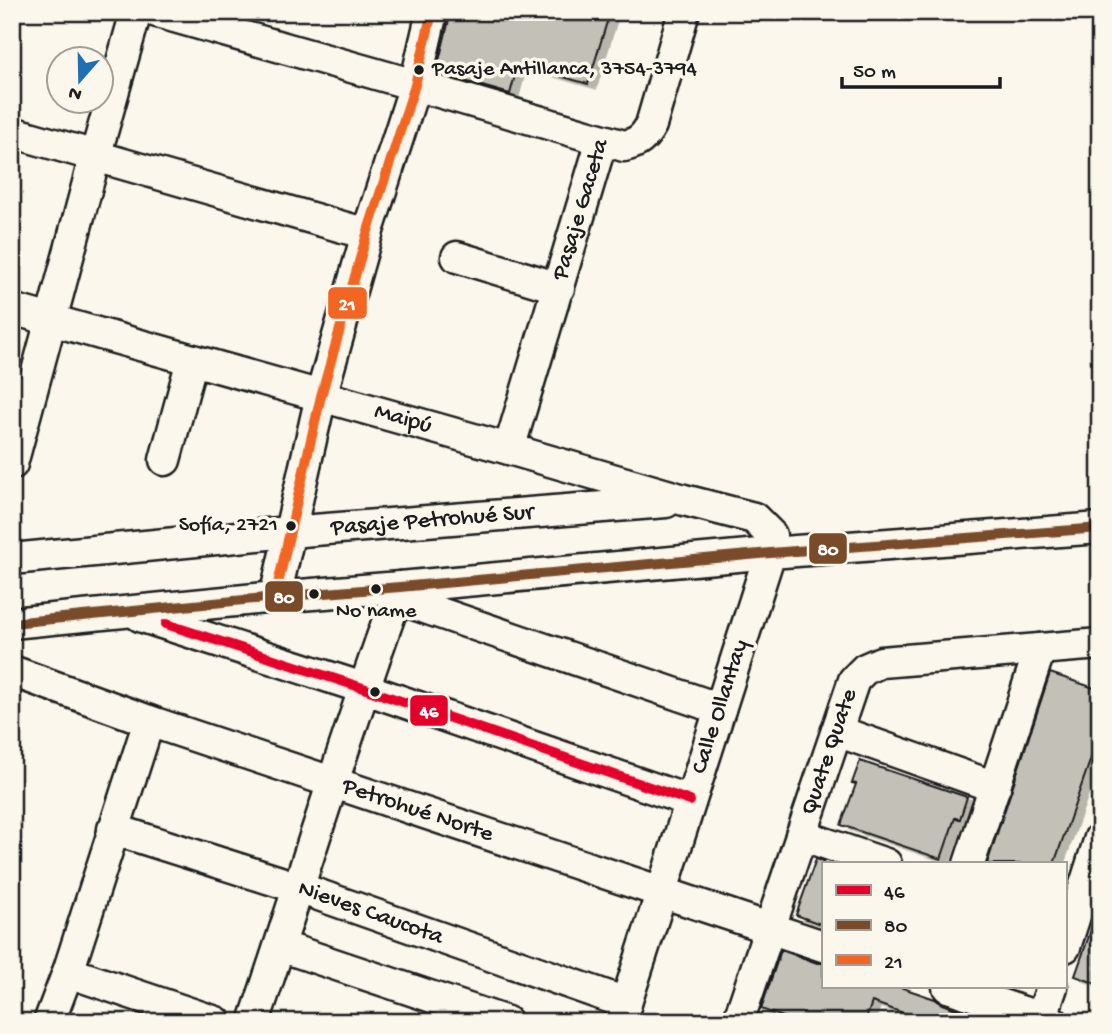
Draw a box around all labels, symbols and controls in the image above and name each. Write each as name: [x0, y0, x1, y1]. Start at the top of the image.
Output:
north arrow: [46, 46, 116, 116]
scale bar: [842, 46, 1000, 90]
place label: Pasaje Antillanca, 3754-3794: [431, 57, 698, 83]
text: 50 m: [853, 61, 896, 86]
marker: Pasaje Antillanca, 3754-3794: [412, 63, 426, 77]
text: N: [66, 80, 85, 106]
street label: Pasaje Gaceta: [546, 135, 616, 285]
line badge: 21: [327, 286, 368, 320]
text: 21: [339, 295, 356, 318]
street label: Maipú: [371, 397, 435, 441]
street label: Pasaje Petrohué Sur: [329, 498, 537, 543]
place label: Sofía, 2721: [179, 513, 278, 539]
marker: Sofía, 2721: [284, 519, 298, 533]
line badge: 80: [808, 532, 848, 565]
text: 80: [817, 540, 839, 563]
line badge: 80: [264, 580, 304, 613]
marker: No name: [369, 582, 383, 596]
unlabelled marker: [307, 587, 321, 601]
text: 80: [273, 588, 295, 611]
place label: No name: [336, 599, 417, 625]
street label: Calle Ollantay: [686, 636, 756, 778]
unlabelled marker: [368, 685, 382, 699]
street label: Quate Quate: [795, 685, 865, 819]
line badge: 46: [409, 694, 449, 727]
text: 46: [419, 702, 439, 725]
street label: Petrohué Norte: [337, 772, 497, 850]
legend: [822, 862, 1066, 988]
street label: Nieves Caucota: [294, 874, 448, 952]
text: 46: [884, 882, 905, 907]
text: 80: [884, 916, 908, 941]
text: 21: [884, 952, 903, 977]

